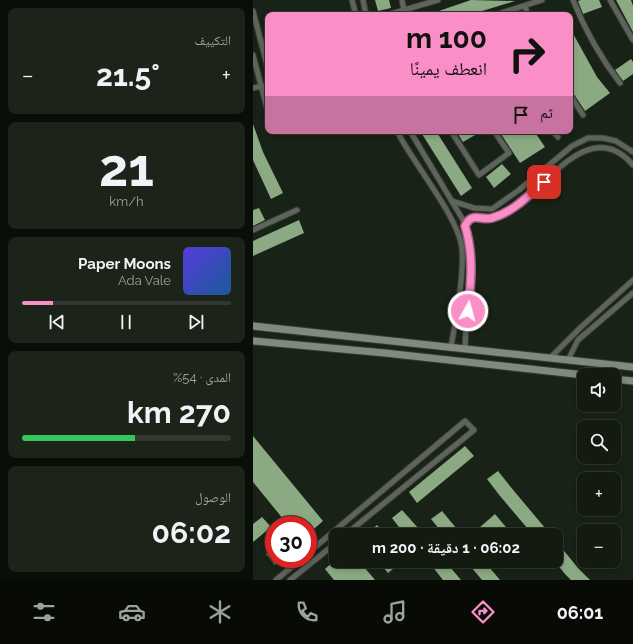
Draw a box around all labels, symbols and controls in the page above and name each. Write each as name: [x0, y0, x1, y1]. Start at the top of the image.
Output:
text: 100 m: [406, 22, 487, 55]
icon: right: [501, 28, 553, 80]
text: التكييف: [195, 33, 231, 48]
text: 21.5°: [96, 58, 160, 93]
text: انعطف يمينًا: [410, 58, 487, 79]
text: −: [22, 62, 34, 88]
text: +: [222, 62, 231, 88]
icon: arrive: [510, 104, 532, 126]
text: ثم: [540, 104, 553, 122]
text: 21: [99, 137, 154, 198]
pin: [527, 165, 561, 199]
icon: arrive: [533, 171, 555, 193]
text: km/h: [109, 194, 144, 209]
text: Paper Moons: [78, 255, 171, 273]
text: Ada Vale: [118, 273, 171, 288]
position arrow: [447, 290, 489, 332]
icon: previous: [46, 311, 68, 333]
icon: pause: [115, 311, 137, 333]
icon: next: [185, 311, 207, 333]
map controls: [577, 368, 621, 568]
button: sound: [577, 368, 621, 412]
text: المدى · 54%: [173, 370, 231, 385]
text: 270 km: [127, 395, 231, 430]
button: search: [577, 420, 621, 464]
button: +: [577, 472, 621, 516]
text: الوصول: [195, 490, 231, 505]
text: 06:02: [152, 515, 231, 550]
speed limit sign: 30: [265, 516, 317, 568]
button: −: [577, 524, 621, 568]
text: 06:02 · 1 دقيقة · 200 m: [372, 539, 520, 557]
icon: filters: [30, 598, 58, 626]
icon: car: [118, 598, 146, 626]
icon: climate: [206, 598, 234, 626]
icon: phone: [293, 598, 321, 626]
icon: music: [381, 598, 409, 626]
icon: directions: [469, 598, 497, 626]
text: 06:01: [557, 602, 603, 623]

